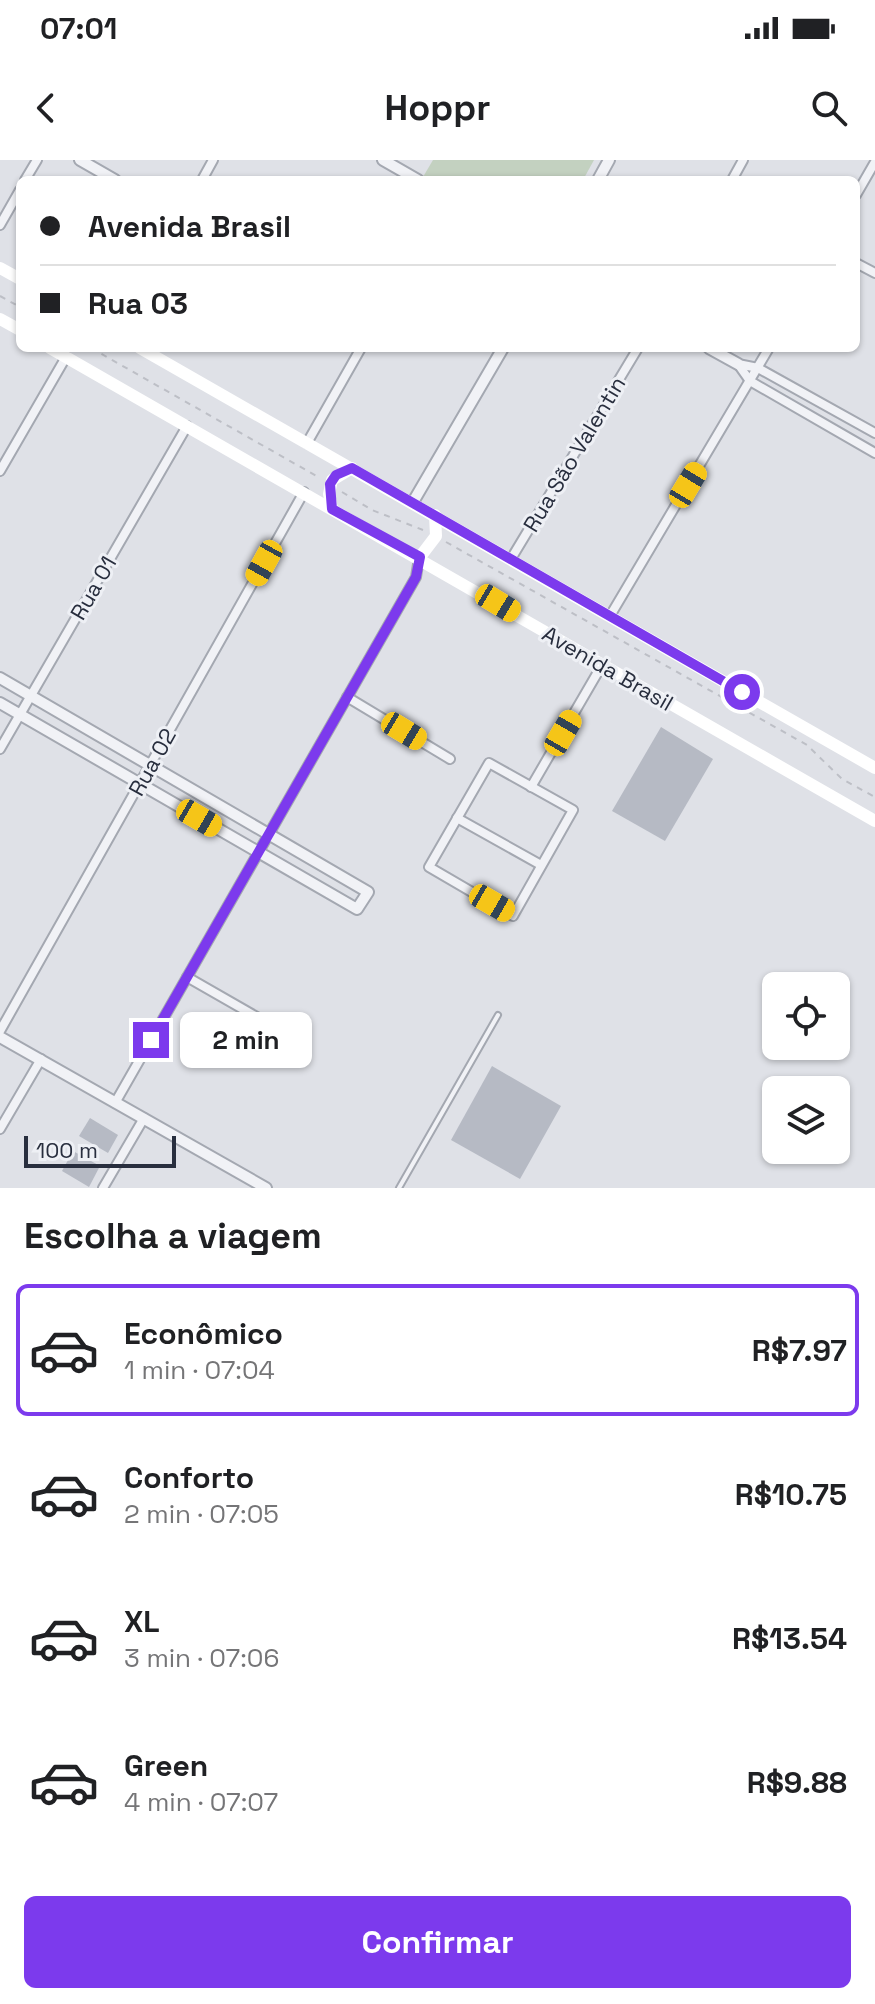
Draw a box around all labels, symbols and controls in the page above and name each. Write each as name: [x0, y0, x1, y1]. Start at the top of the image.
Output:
text: 07:01: [40, 9, 117, 48]
text: Hoppr: [385, 85, 490, 131]
icon: back: [24, 86, 68, 130]
icon: search: [807, 86, 851, 130]
text: Avenida Brasil: [88, 207, 291, 246]
text: Rua 03: [88, 284, 188, 323]
street label: Rua São Valentin: [517, 371, 631, 537]
car: [665, 458, 711, 512]
car: [242, 536, 286, 590]
street label: Rua 01: [64, 551, 122, 625]
car: [471, 580, 525, 626]
street label: Avenida Brasil: [537, 619, 679, 717]
route start: [724, 674, 760, 710]
car: [541, 706, 585, 760]
car: [377, 708, 431, 754]
street label: Rua 02: [122, 723, 182, 801]
car: [172, 796, 226, 840]
car: [465, 881, 519, 925]
map controls: [762, 972, 850, 1164]
button: locate: [762, 972, 850, 1060]
callout: 2 min: [179, 1012, 311, 1068]
route end: [133, 1022, 169, 1058]
text: 2 min: [212, 1023, 280, 1057]
button: layers: [762, 1076, 850, 1164]
scale bar: [24, 1132, 176, 1168]
text: 100 m: [36, 1136, 98, 1164]
text: Escolha a viagem: [24, 1213, 322, 1259]
icon: car: [28, 1314, 100, 1386]
text: Econômico: [124, 1314, 283, 1353]
text: R$7.97: [752, 1331, 847, 1370]
text: 1 min · 07:04: [124, 1353, 275, 1387]
icon: car: [28, 1458, 100, 1530]
text: Conforto: [124, 1458, 254, 1497]
text: R$10.75: [735, 1475, 847, 1514]
text: 2 min · 07:05: [124, 1497, 279, 1531]
icon: car: [28, 1602, 100, 1674]
text: XL: [124, 1602, 160, 1641]
text: R$13.54: [732, 1619, 847, 1658]
text: 3 min · 07:06: [124, 1641, 279, 1675]
icon: car: [28, 1746, 100, 1818]
text: Green: [124, 1746, 208, 1785]
text: R$9.88: [747, 1763, 847, 1802]
text: 4 min · 07:07: [124, 1785, 278, 1819]
button: Confirmar: [24, 1896, 851, 1988]

